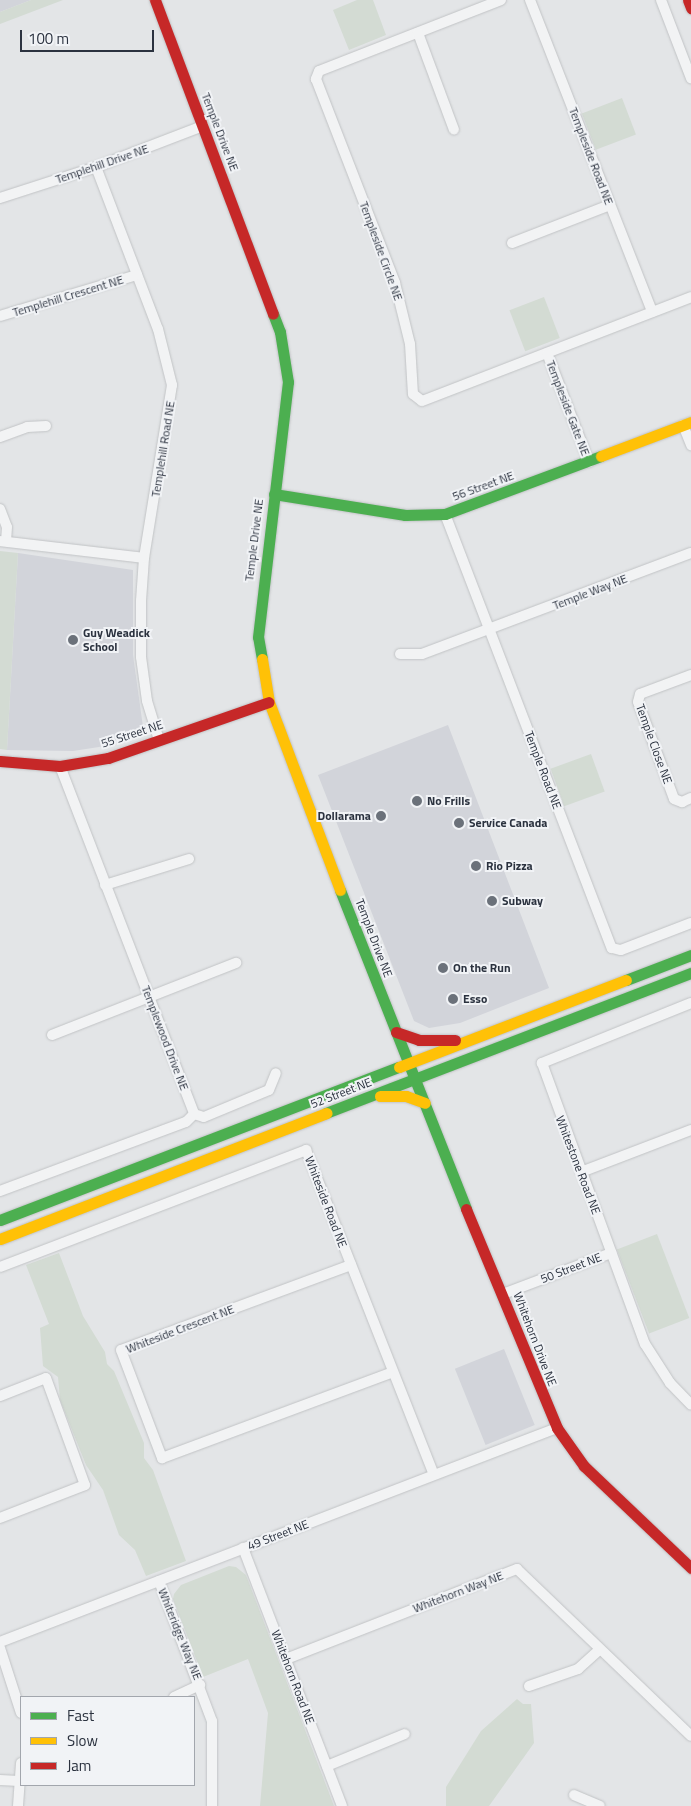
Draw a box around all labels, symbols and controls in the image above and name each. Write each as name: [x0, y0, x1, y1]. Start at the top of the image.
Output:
scale bar: [22, 20, 156, 52]
text: 100 m: [28, 27, 69, 50]
street label: Temple Drive NE: [198, 91, 242, 173]
street label: Templeside Road NE: [566, 105, 616, 207]
street label: Templehill Drive NE: [54, 141, 150, 187]
street label: Templeside Circle NE: [356, 200, 406, 302]
street label: Templehill Crescent NE: [11, 272, 125, 320]
street label: Templeside Gate NE: [543, 358, 593, 458]
street label: Templehill Road NE: [148, 400, 178, 498]
street label: 56 Street NE: [450, 468, 516, 504]
street label: Temple Drive NE: [242, 498, 266, 582]
street label: Temple Way NE: [551, 571, 629, 613]
place label: Guy Weadick School: [83, 626, 150, 654]
marker: Guy Weadick School: [67, 634, 79, 646]
street label: Temple Close NE: [633, 702, 675, 786]
street label: 55 Street NE: [99, 717, 165, 751]
street label: Temple Road NE: [521, 729, 565, 811]
place label: No Frills: [427, 794, 470, 808]
marker: No Frills: [411, 795, 423, 807]
place label: Dollarama: [318, 809, 371, 823]
marker: Dollarama: [375, 810, 387, 822]
place label: Service Canada: [469, 816, 547, 830]
marker: Service Canada: [453, 817, 465, 829]
place label: Rio Pizza: [486, 859, 533, 873]
marker: Rio Pizza: [470, 860, 482, 872]
place label: Subway: [502, 894, 543, 908]
marker: Subway: [486, 895, 498, 907]
street label: Temple Drive NE: [352, 897, 396, 979]
place label: On the Run: [453, 961, 511, 975]
marker: On the Run: [437, 962, 449, 974]
street label: Templewood Drive NE: [138, 984, 192, 1092]
place label: Esso: [463, 992, 487, 1006]
marker: Esso: [447, 993, 459, 1005]
street label: 52 Street NE: [308, 1075, 374, 1111]
street label: Whitestone Road NE: [553, 1114, 603, 1216]
street label: Whiteside Road NE: [302, 1154, 350, 1250]
street label: 50 Street NE: [538, 1250, 604, 1286]
street label: Whitehorn Drive NE: [510, 1290, 560, 1388]
street label: Whiteside Crescent NE: [124, 1302, 236, 1356]
street label: 49 Street NE: [245, 1517, 311, 1553]
street label: Whitehorn Way NE: [411, 1568, 505, 1616]
street label: Whiteridge Way NE: [155, 1586, 205, 1682]
street label: Whitehorn Road NE: [268, 1628, 318, 1726]
legend: [20, 1696, 195, 1786]
text: Fast: [67, 1704, 94, 1727]
text: Slow: [67, 1729, 98, 1752]
text: Jam: [67, 1754, 91, 1777]

